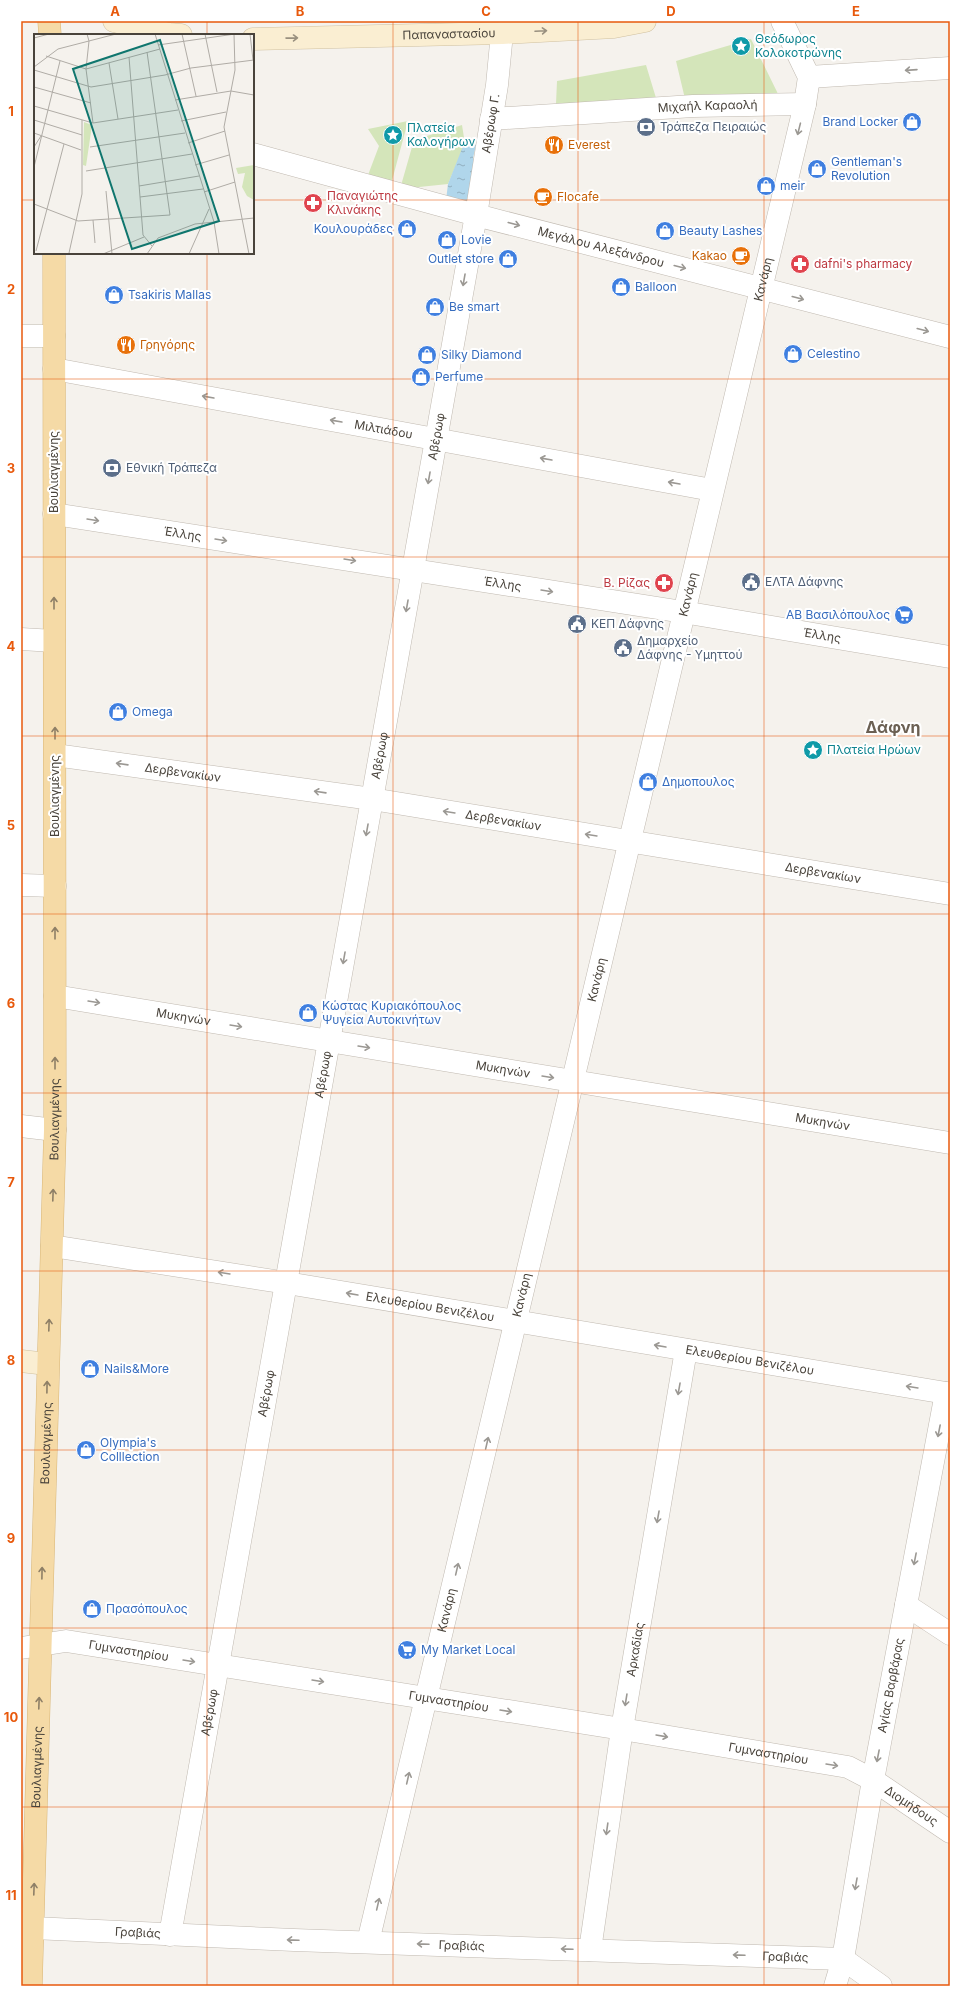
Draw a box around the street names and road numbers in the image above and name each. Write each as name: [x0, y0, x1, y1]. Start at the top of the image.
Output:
street label: Παπαναστασίου: [402, 25, 496, 42]
street label: Αβέρωφ Γ.: [478, 92, 503, 154]
street label: Μιχαήλ Καραολή: [657, 97, 758, 115]
street label: Μεγάλου Αλεξάνδρου: [536, 223, 666, 270]
street label: Κανάρη: [750, 256, 775, 303]
street label: Αβέρωφ: [425, 411, 448, 461]
street label: Μιλτιάδου: [353, 416, 414, 442]
street label: Βουλιαγμένης: [46, 431, 61, 513]
street label: Έλλης: [162, 523, 203, 544]
street label: Κανάρη: [675, 571, 700, 618]
street label: Έλλης: [483, 573, 523, 594]
street label: Έλλης: [802, 624, 842, 646]
street label: Αβέρωφ: [368, 730, 391, 780]
street label: Βουλιαγμένης: [47, 755, 62, 837]
street label: Δερβενακίων: [144, 760, 222, 785]
street label: Δερβενακίων: [464, 806, 542, 834]
street label: Δερβενακίων: [784, 859, 862, 886]
street label: Κανάρη: [584, 956, 609, 1003]
street label: Μυκηνών: [155, 1005, 212, 1028]
street label: Αβέρωφ: [311, 1049, 334, 1099]
street label: Μυκηνών: [475, 1057, 531, 1081]
street label: Βουλιαγμένης: [46, 1078, 62, 1161]
street label: Μυκηνών: [794, 1110, 851, 1133]
street label: Κανάρη: [509, 1271, 534, 1318]
street label: Ελευθερίου Βενιζέλου: [365, 1288, 496, 1324]
street label: Ελευθερίου Βενιζέλου: [684, 1342, 815, 1378]
street label: Αβέρωφ: [254, 1368, 277, 1418]
street label: Βουλιαγμένης: [37, 1402, 54, 1484]
street label: Κανάρη: [434, 1587, 459, 1634]
street label: Αρκαδίας: [623, 1621, 647, 1678]
street label: Αγίας Βαρβάρας: [874, 1636, 907, 1734]
street label: Γυμναστηρίου: [88, 1637, 170, 1664]
street label: Αβέρωφ: [198, 1687, 221, 1737]
street label: Γυμναστηρίου: [408, 1687, 490, 1715]
street label: Βουλιαγμένης: [28, 1726, 45, 1808]
street label: Γυμναστηρίου: [728, 1739, 810, 1767]
street label: Διομήδους: [882, 1782, 941, 1829]
street label: Γραβιάς: [115, 1924, 161, 1941]
street label: Γραβιάς: [438, 1937, 485, 1954]
street label: Γραβιάς: [762, 1948, 809, 1965]

